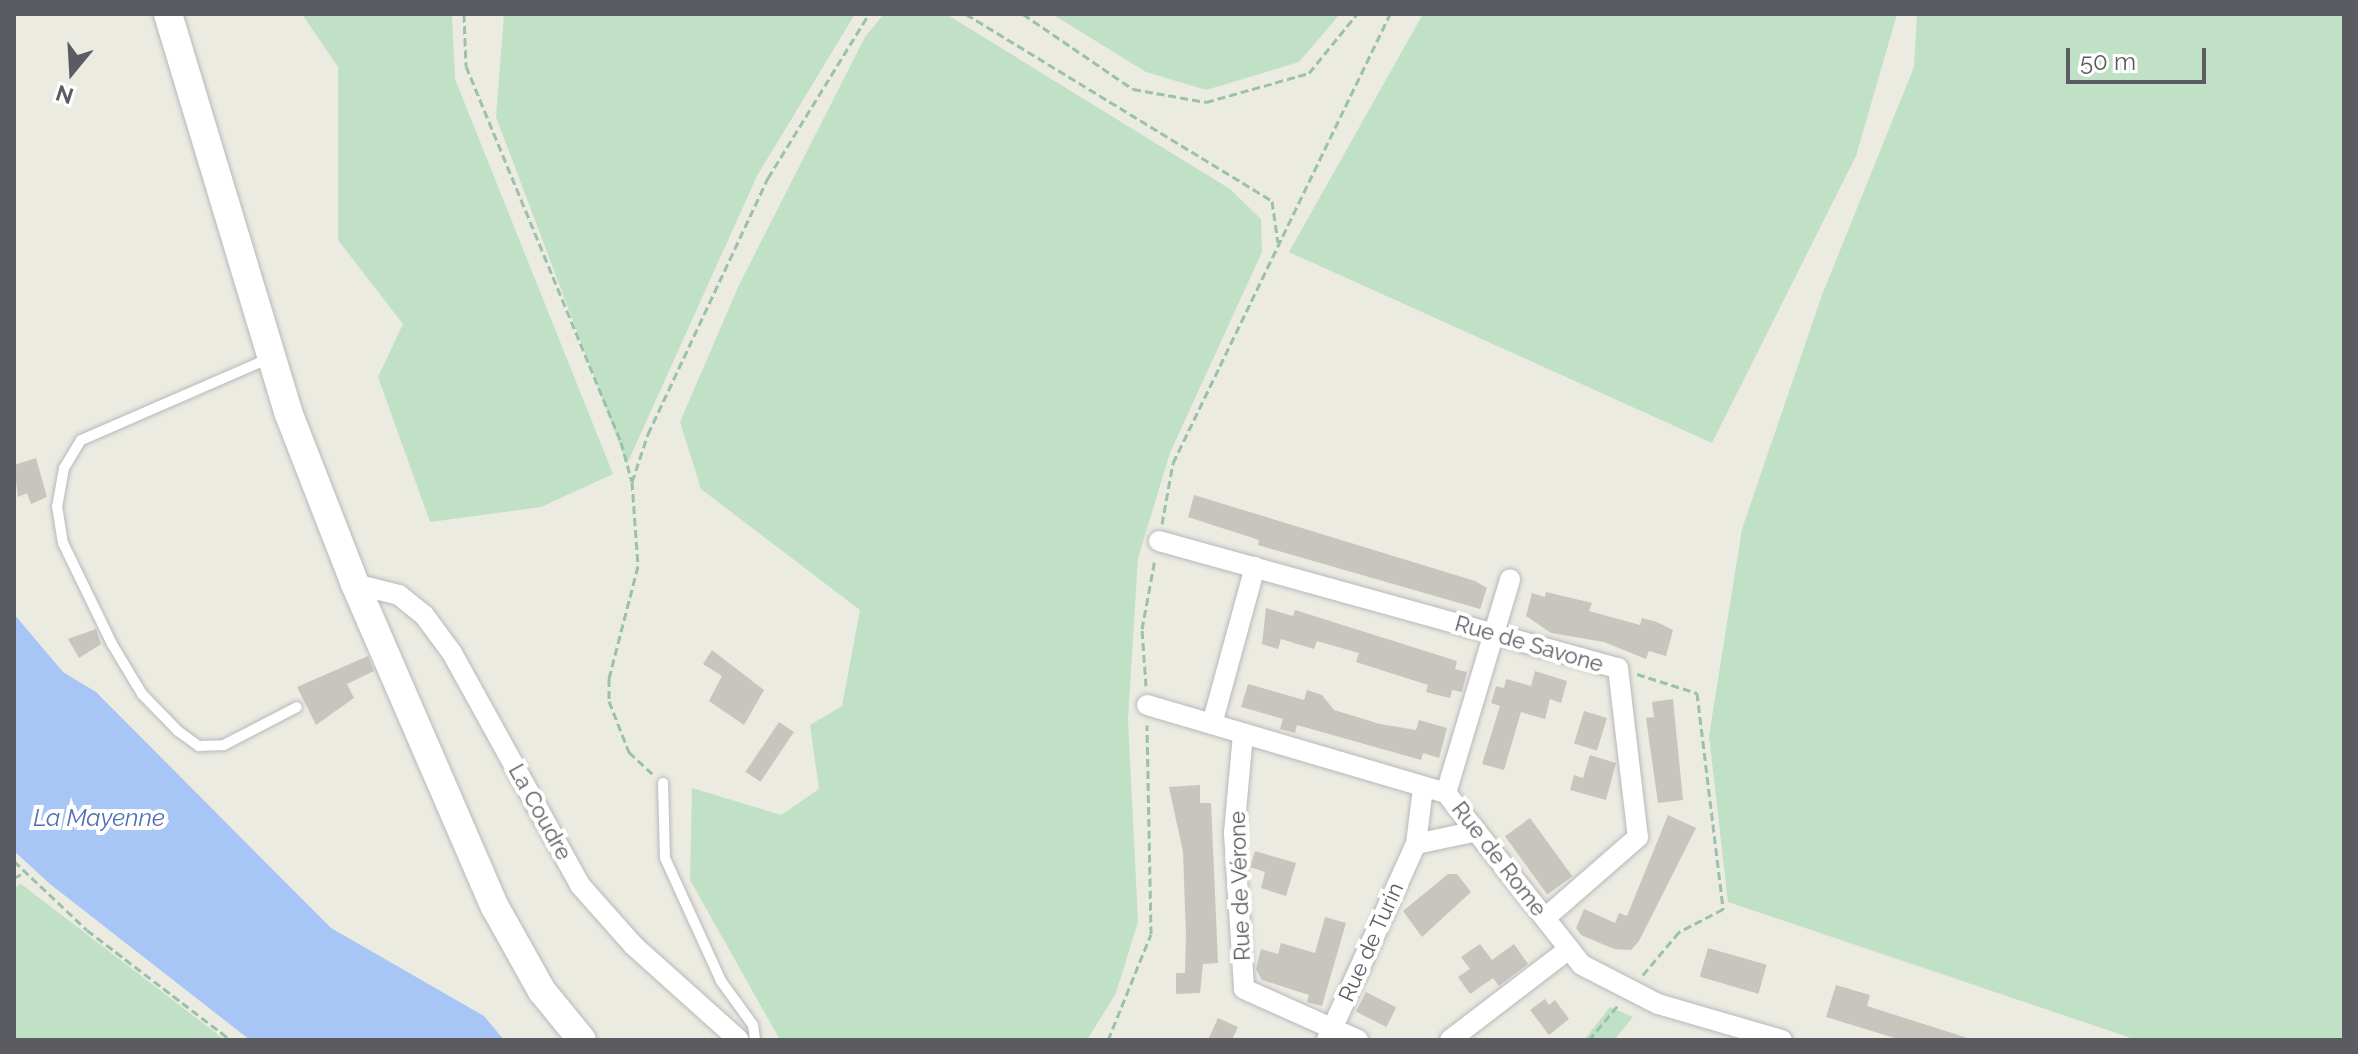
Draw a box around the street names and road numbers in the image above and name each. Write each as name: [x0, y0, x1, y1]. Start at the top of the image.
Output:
street label: Rue de Savone: [1452, 610, 1606, 678]
street label: La Coudre: [503, 759, 577, 865]
street label: Rue de Rome: [1446, 796, 1552, 922]
street label: Rue de Vérone: [1224, 810, 1256, 962]
street label: Rue de Turin: [1333, 878, 1409, 1006]

